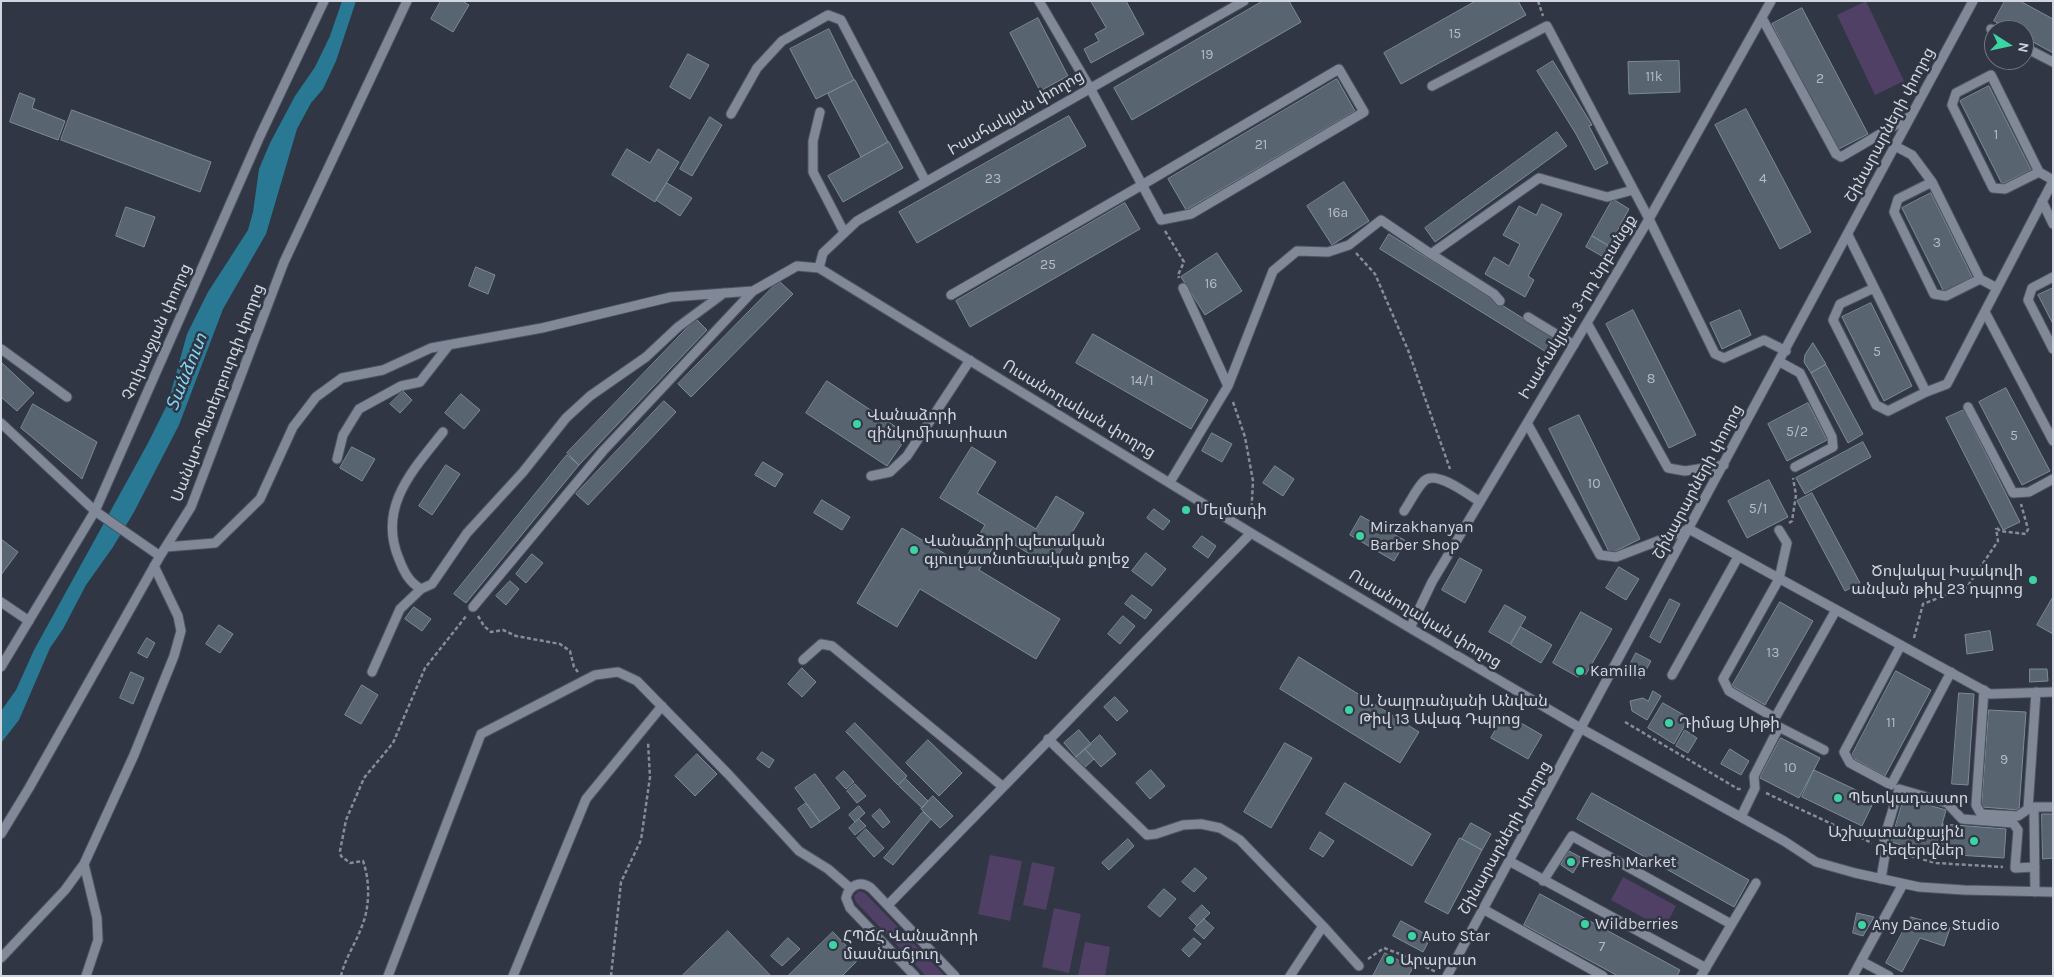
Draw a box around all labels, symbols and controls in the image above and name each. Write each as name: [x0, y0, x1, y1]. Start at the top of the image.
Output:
north arrow: [1984, 20, 2034, 70]
house number: 15: [1449, 26, 1461, 42]
text: N: [2014, 41, 2033, 54]
street label: Շինարարների փողոց: [1841, 44, 1939, 206]
house number: 19: [1201, 47, 1213, 63]
street label: Իսահակյան փողոց: [945, 66, 1087, 160]
house number: 11k: [1645, 69, 1663, 85]
house number: 2: [1816, 71, 1824, 87]
house number: 1: [1994, 127, 1998, 143]
house number: 21: [1255, 137, 1267, 153]
house number: 23: [985, 171, 1001, 187]
house number: 4: [1759, 171, 1767, 187]
house number: 16a: [1328, 205, 1348, 221]
street label: Իսահակյան 3-րդ նրբանցք: [1515, 211, 1641, 403]
house number: 3: [1933, 235, 1941, 251]
house number: 25: [1040, 257, 1056, 273]
street label: Չուխաջյան փողոց: [118, 261, 196, 403]
house number: 16: [1205, 276, 1217, 292]
street label: Սանկտ-Պետերբուրգի փողոց: [167, 281, 269, 505]
water label: Տանձուտ: [162, 330, 212, 414]
house number: 5: [1873, 344, 1881, 360]
street label: Ուսանողական փողոց: [999, 356, 1159, 462]
house number: 8: [1647, 371, 1655, 387]
house number: 14/1: [1130, 373, 1154, 389]
street label: Շինարարների փողոց: [1649, 401, 1747, 563]
place label: Վանաձորի զինկոմիսարիատ: [867, 405, 1008, 443]
marker: Վանաձորի զինկոմիսարիատ: [851, 418, 863, 430]
house number: 5/2: [1786, 424, 1808, 440]
house number: 5: [2010, 428, 2018, 444]
house number: 10: [1588, 476, 1600, 492]
place label: Մելմադի: [1196, 500, 1267, 520]
house number: 5/1: [1749, 501, 1767, 517]
marker: Մելմադի: [1180, 504, 1192, 516]
place label: Mirzakhanyan Barber Shop: [1370, 517, 1474, 555]
marker: Mirzakhanyan Barber Shop: [1354, 530, 1366, 542]
place label: Վանաձորի պետական գյուղատնտեսական քոլեջ: [924, 531, 1129, 569]
marker: Վանաձորի պետական գյուղատնտեսական քոլեջ: [908, 544, 920, 556]
place label: Ծովակալ Իսակովի անվան թիվ 23 դպրոց: [1851, 561, 2023, 599]
street label: Ուսանողական փողոց: [1345, 566, 1505, 672]
marker: Ծովակալ Իսակովի անվան թիվ 23 դպրոց: [2027, 574, 2039, 586]
house number: 13: [1767, 645, 1779, 661]
place label: Kamilla: [1590, 661, 1646, 681]
marker: Kamilla: [1574, 665, 1586, 677]
place label: Ս. Նալղռանյանի Անվան Թիվ 13 Ավագ Դպրոց: [1359, 691, 1548, 729]
marker: Ս. Նալղռանյանի Անվան Թիվ 13 Ավագ Դպրոց: [1343, 704, 1355, 716]
place label: Դիմաց Սիթի: [1679, 713, 1780, 733]
house number: 11: [1886, 715, 1896, 731]
marker: Դիմաց Սիթի: [1663, 717, 1675, 729]
house number: 9: [2000, 752, 2008, 768]
street label: Շինարարների փողոց: [1455, 758, 1555, 918]
house number: 10: [1784, 760, 1796, 776]
place label: Պետկադաստր: [1848, 788, 1968, 808]
marker: Պետկադաստր: [1832, 792, 1844, 804]
place label: Աշխատանքային Ռեզերվներ: [1828, 822, 1964, 860]
marker: Աշխատանքային Ռեզերվներ: [1968, 835, 1980, 847]
place label: Fresh Market: [1581, 852, 1677, 872]
marker: Fresh Market: [1565, 856, 1577, 868]
place label: Wildberries: [1595, 914, 1679, 934]
place label: Any Dance Studio: [1872, 915, 2000, 935]
marker: Wildberries: [1579, 918, 1591, 930]
marker: Any Dance Studio: [1856, 919, 1868, 931]
place label: ՀՊՃՀ Վանաձորի մասնաճյուղ: [843, 926, 978, 964]
place label: Auto Star: [1422, 926, 1490, 946]
marker: Auto Star: [1406, 930, 1418, 942]
marker: ՀՊՃՀ Վանաձորի մասնաճյուղ: [827, 939, 839, 951]
house number: 7: [1599, 939, 1605, 955]
place label: Արարատ: [1400, 950, 1477, 970]
marker: Արարատ: [1384, 954, 1396, 966]

